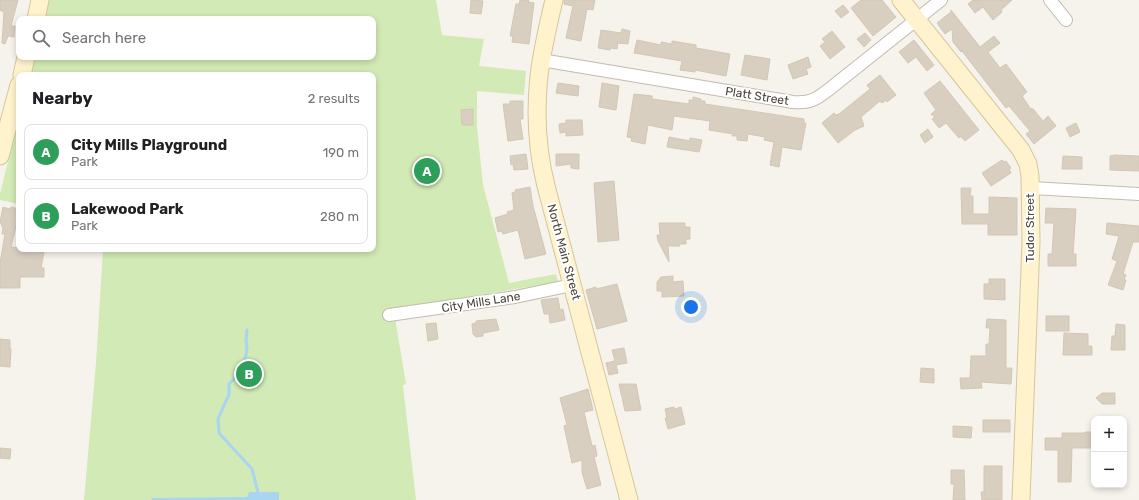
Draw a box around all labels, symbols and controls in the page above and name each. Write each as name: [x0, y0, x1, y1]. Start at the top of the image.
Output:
search box: [16, 16, 376, 60]
icon: search: [30, 27, 52, 49]
text: Search here: [62, 29, 146, 47]
street label: Platt Street: [724, 84, 790, 108]
text: Nearby: [32, 88, 93, 108]
text: 2 results: [308, 91, 360, 106]
text: City Mills Playground: [71, 136, 227, 154]
text: A: [41, 145, 51, 160]
text: 190 m: [323, 145, 359, 160]
text: Park: [71, 154, 98, 169]
pin: A: [414, 156, 440, 186]
street label: Tudor Street: [1023, 193, 1037, 263]
text: Lakewood Park: [71, 200, 184, 218]
street label: North Main Street: [544, 203, 584, 302]
text: B: [41, 209, 51, 224]
text: 280 m: [320, 209, 359, 224]
text: Park: [71, 218, 98, 233]
street label: City Mills Lane: [441, 289, 522, 315]
your location: [681, 297, 701, 317]
pin: B: [236, 359, 262, 389]
map controls: [1091, 416, 1127, 488]
button: +: [1091, 416, 1127, 452]
button: −: [1091, 452, 1127, 488]

